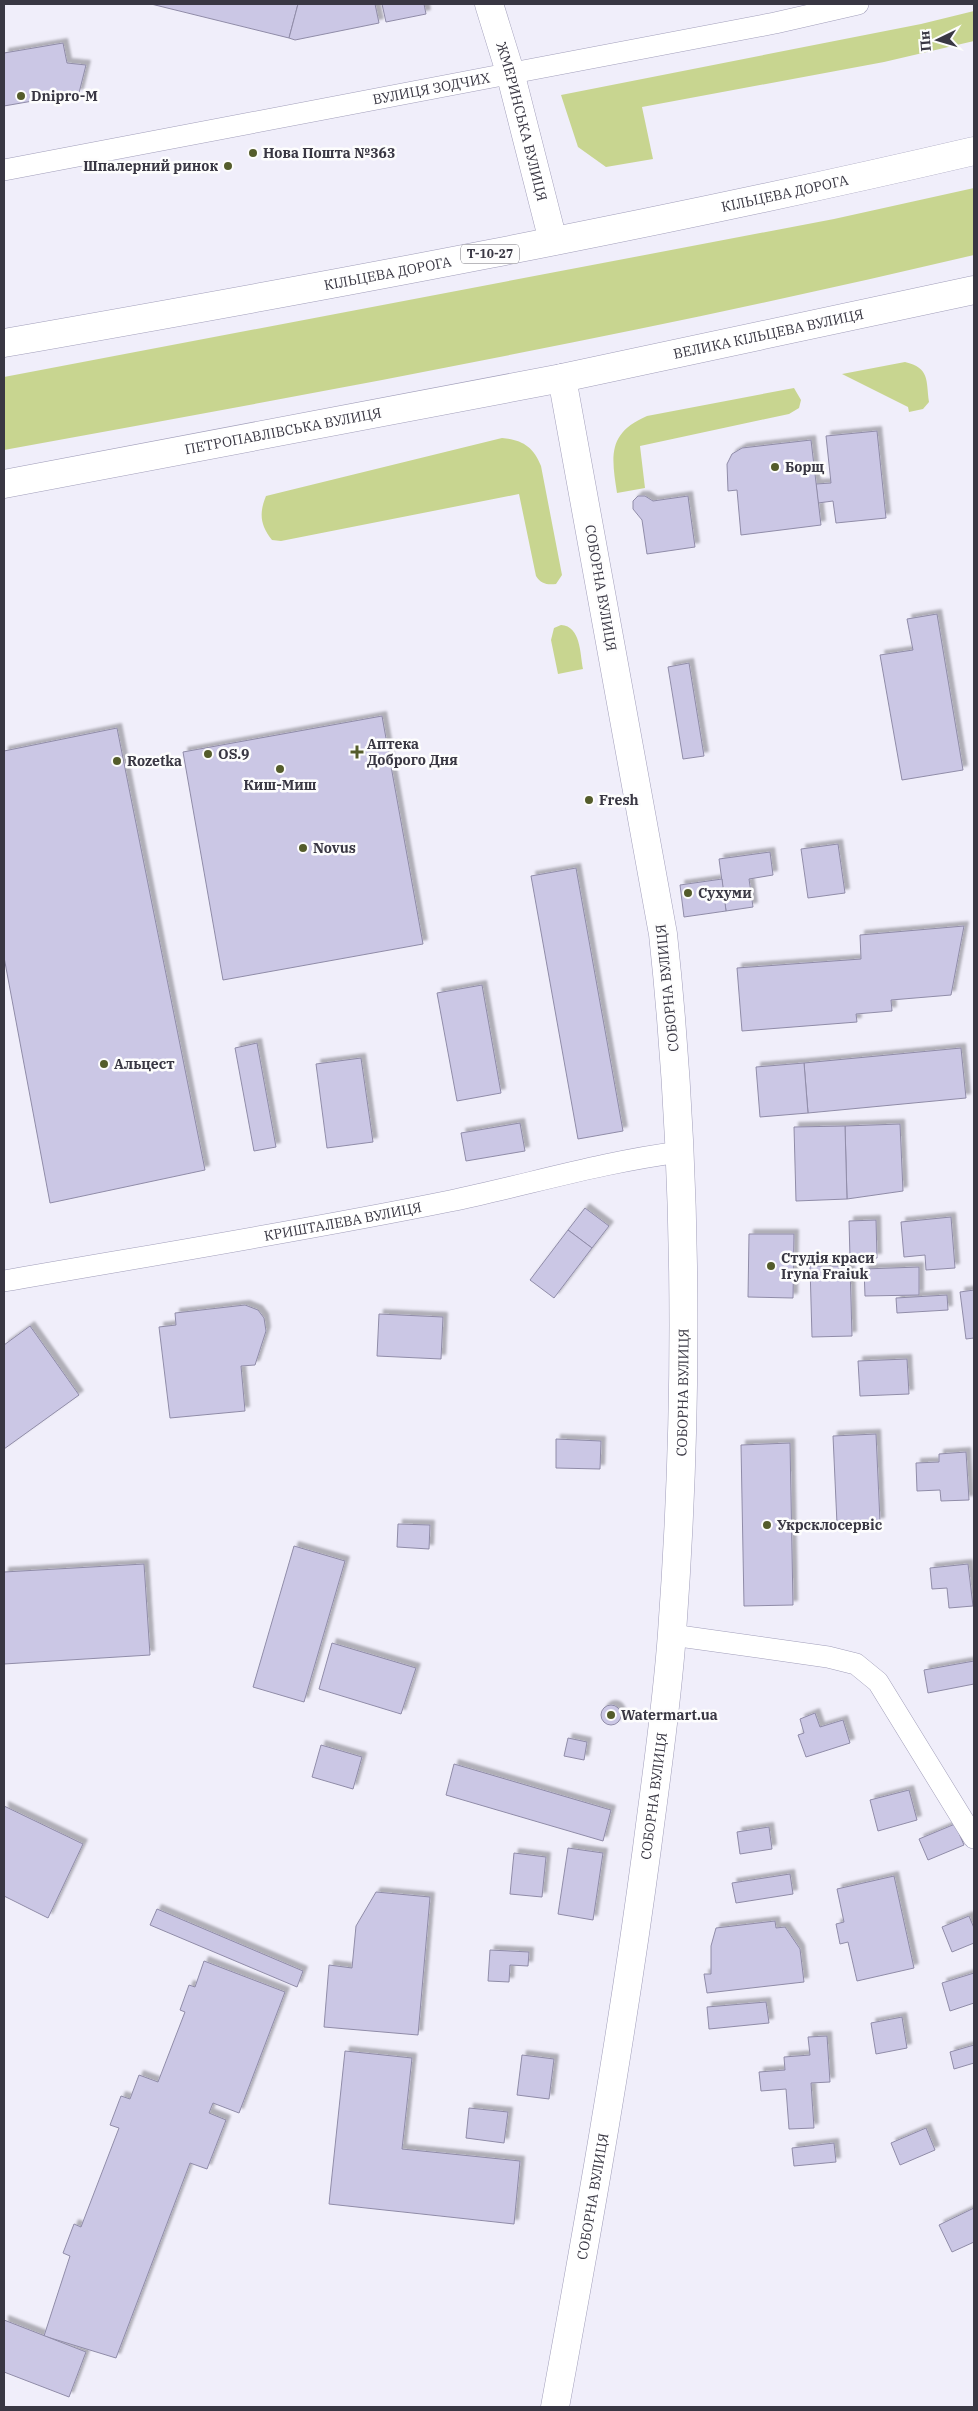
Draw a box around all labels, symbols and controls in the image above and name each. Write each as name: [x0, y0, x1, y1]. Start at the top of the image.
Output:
north arrow: [913, 15, 963, 65]
text: Пн: [915, 30, 935, 52]
street label: ЖМЕРИНСЬКА ВУЛИЦЯ: [492, 40, 551, 203]
street label: ВУЛИЦЯ ЗОДЧИХ: [371, 68, 492, 109]
place label: Dnipro-M: [31, 87, 98, 105]
marker: Dnipro-M: [15, 90, 27, 102]
place label: Нова Пошта №363: [263, 144, 395, 162]
marker: Нова Пошта №363: [247, 147, 259, 159]
place label: Шпалерний ринок: [83, 157, 218, 175]
marker: Шпалерний ринок: [222, 160, 234, 172]
street label: КІЛЬЦЕВА ДОРОГА: [720, 171, 850, 216]
road number: Т-10-27: [461, 244, 519, 264]
street label: КІЛЬЦЕВА ДОРОГА: [323, 252, 453, 294]
street label: ВЕЛИКА КІЛЬЦЕВА ВУЛИЦЯ: [672, 305, 865, 363]
street label: ПЕТРОПАВЛІВСЬКА ВУЛИЦЯ: [183, 403, 383, 458]
place label: Борщ: [785, 458, 824, 476]
marker: Борщ: [769, 461, 781, 473]
street label: СОБОРНА ВУЛИЦЯ: [581, 523, 621, 653]
place label: Аптека Доброго Дня: [367, 735, 458, 769]
place label: OS.9: [218, 745, 250, 763]
marker: Аптека Доброго Дня: [351, 746, 363, 758]
marker: OS.9: [202, 748, 214, 760]
place label: Rozetka: [127, 752, 182, 770]
marker: Rozetka: [111, 755, 123, 767]
marker: Киш-Миш: [274, 763, 286, 775]
place label: Киш-Миш: [243, 776, 317, 794]
place label: Fresh: [599, 791, 639, 809]
marker: Fresh: [583, 794, 595, 806]
place label: Novus: [313, 839, 356, 857]
marker: Novus: [297, 842, 309, 854]
place label: Сухуми: [698, 884, 752, 902]
marker: Сухуми: [682, 887, 694, 899]
street label: СОБОРНА ВУЛИЦЯ: [651, 923, 683, 1053]
place label: Альцест: [114, 1055, 175, 1073]
marker: Альцест: [98, 1058, 110, 1070]
street label: КРИШТАЛЕВА ВУЛИЦЯ: [263, 1198, 423, 1245]
place label: Студія краси Iryna Fraiuk: [781, 1249, 875, 1283]
marker: Студія краси Iryna Fraiuk: [765, 1260, 777, 1272]
street label: СОБОРНА ВУЛИЦЯ: [672, 1328, 692, 1457]
place label: Укрсклосервіс: [777, 1516, 883, 1534]
marker: Укрсклосервіс: [761, 1519, 773, 1531]
place label: Watermart.ua: [621, 1706, 718, 1724]
marker: Watermart.ua: [605, 1709, 617, 1721]
street label: СОБОРНА ВУЛИЦЯ: [637, 1731, 671, 1861]
street label: СОБОРНА ВУЛИЦЯ: [573, 2132, 612, 2261]

